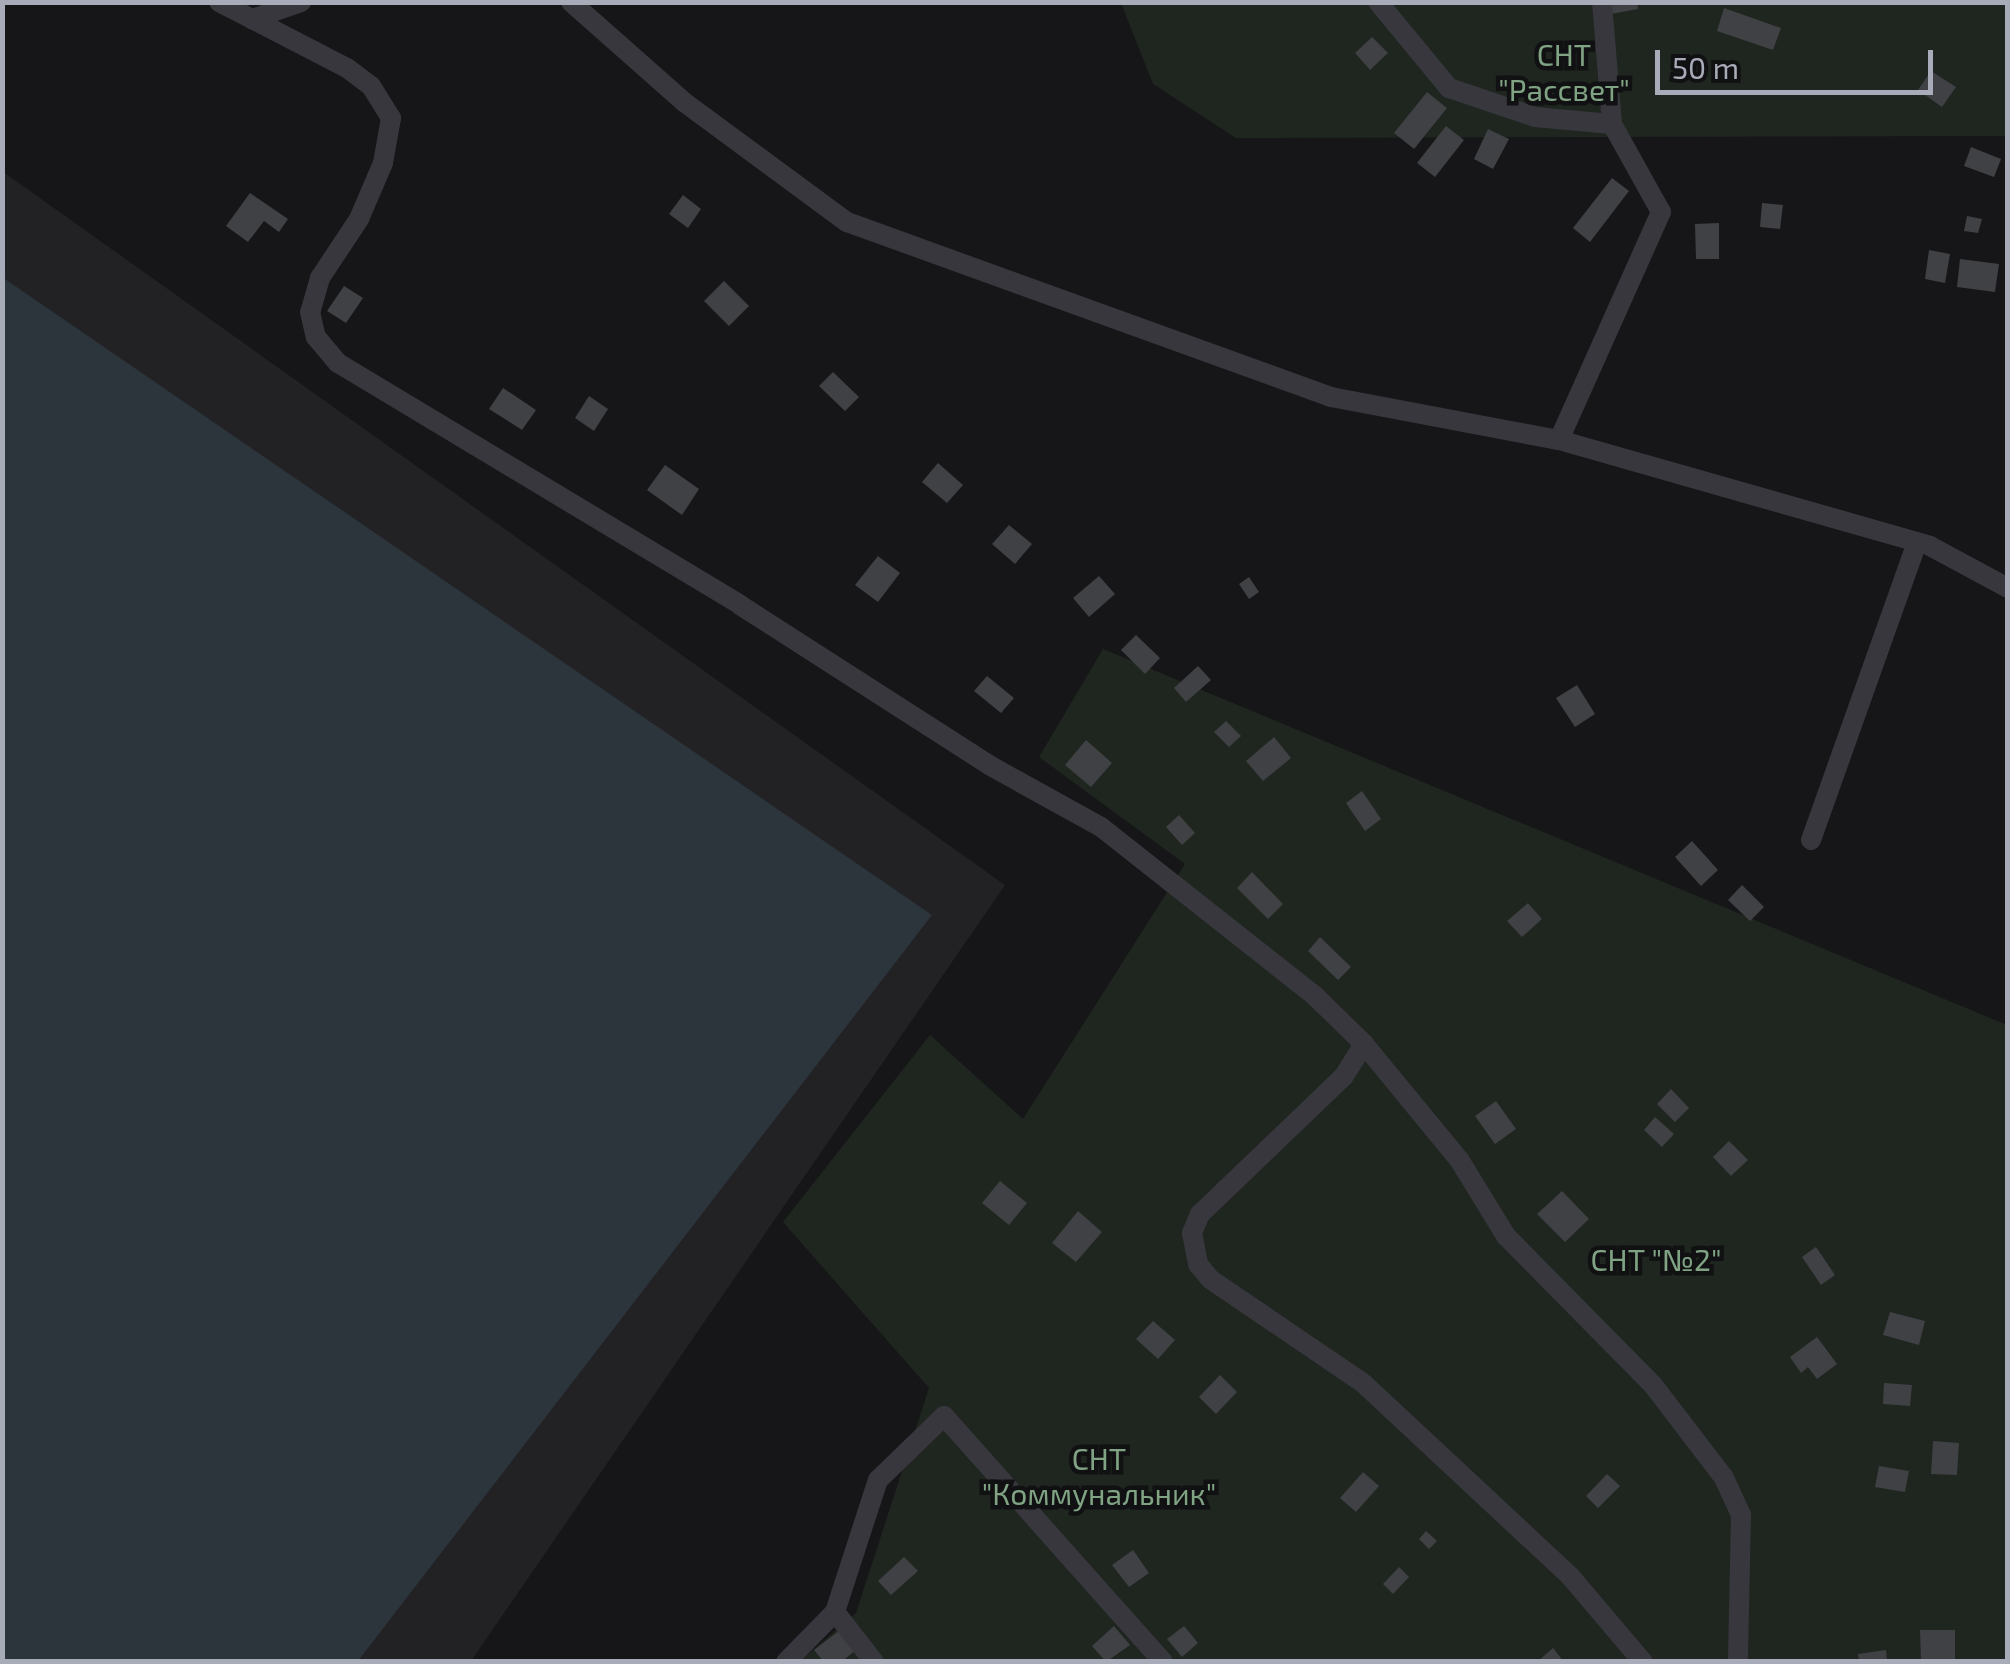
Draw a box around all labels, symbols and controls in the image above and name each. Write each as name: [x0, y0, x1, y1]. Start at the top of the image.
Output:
scale bar: [1660, 30, 1938, 92]
park label: СНТ "Рассвет": [1498, 36, 1630, 106]
text: 50 m: [1672, 49, 1739, 85]
park label: СНТ "№2": [1590, 1241, 1722, 1277]
park label: СНТ "Коммунальник": [982, 1440, 1216, 1510]

